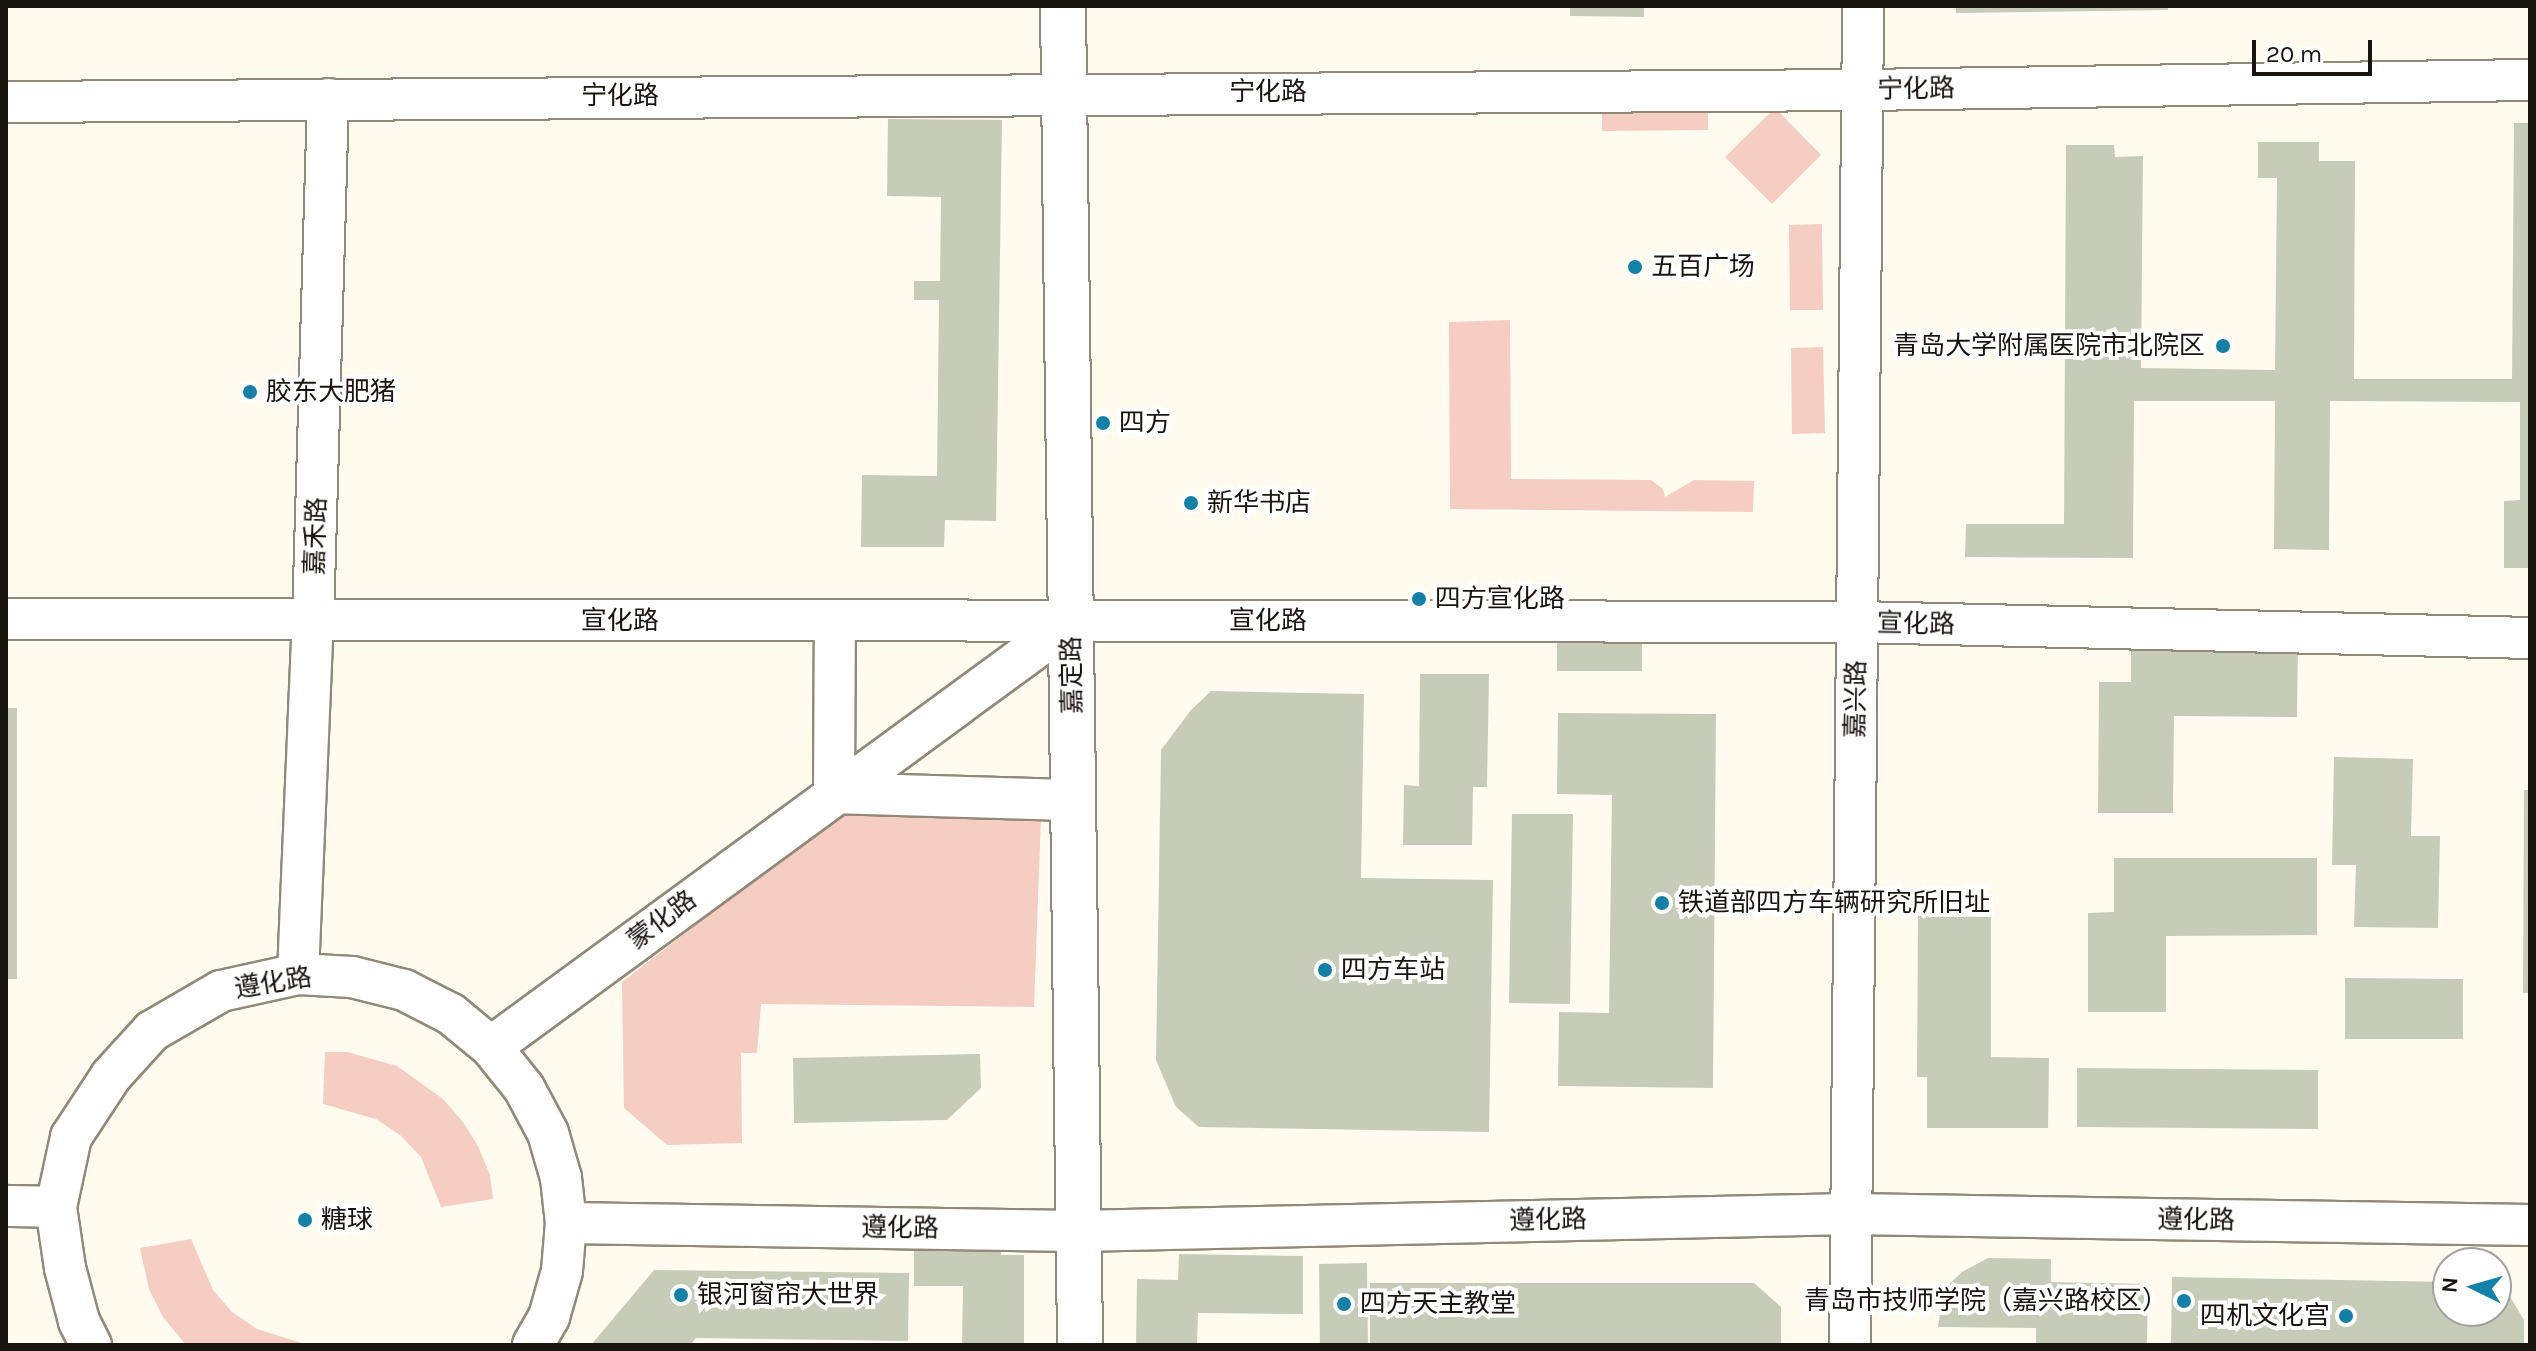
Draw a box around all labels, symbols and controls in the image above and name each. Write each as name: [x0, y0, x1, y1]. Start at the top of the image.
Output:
scale bar: [2256, 24, 2376, 74]
text: 20 m: [2266, 40, 2322, 68]
street label: 宁化路: [1877, 73, 1955, 105]
street label: 宁化路: [1229, 76, 1307, 108]
street label: 宁化路: [581, 80, 659, 112]
place label: 五百广场: [1651, 251, 1755, 283]
marker: 五百广场: [1626, 258, 1644, 276]
place label: 青岛大学附属医院市北院区: [1893, 330, 2205, 362]
marker: 青岛大学附属医院市北院区: [2212, 335, 2234, 357]
place label: 胶东大肥猪: [266, 376, 396, 408]
marker: 胶东大肥猪: [241, 383, 259, 401]
place label: 四方: [1119, 407, 1171, 439]
marker: 四方: [1094, 414, 1112, 432]
place label: 新华书店: [1207, 487, 1311, 519]
marker: 新华书店: [1182, 494, 1200, 512]
street label: 嘉禾路: [299, 496, 333, 576]
place label: 四方宣化路: [1435, 583, 1565, 615]
marker: 四方宣化路: [1410, 590, 1428, 608]
street label: 宣化路: [581, 605, 659, 637]
street label: 宣化路: [1229, 605, 1307, 637]
street label: 宣化路: [1877, 608, 1955, 640]
street label: 嘉定路: [1056, 636, 1088, 714]
street label: 嘉兴路: [1840, 660, 1872, 738]
street label: 蒙化路: [621, 884, 703, 956]
place label: 铁道部四方车辆研究所旧址: [1678, 887, 1990, 919]
marker: 铁道部四方车辆研究所旧址: [1653, 894, 1671, 912]
place label: 四方车站: [1341, 954, 1445, 986]
street label: 遵化路: [232, 961, 314, 1005]
marker: 四方车站: [1316, 961, 1334, 979]
place label: 糖球: [321, 1204, 373, 1236]
street label: 遵化路: [1509, 1204, 1587, 1236]
street label: 遵化路: [2157, 1204, 2235, 1236]
marker: 糖球: [296, 1211, 314, 1229]
street label: 遵化路: [861, 1212, 939, 1244]
north arrow: [2432, 1247, 2512, 1327]
text: N: [2436, 1276, 2464, 1294]
place label: 银河窗帘大世界: [697, 1279, 879, 1311]
place label: 青岛市技师学院（嘉兴路校区）: [1804, 1285, 2168, 1317]
marker: 银河窗帘大世界: [672, 1286, 690, 1304]
place label: 四方天主教堂: [1360, 1288, 1516, 1320]
marker: 青岛市技师学院（嘉兴路校区）: [2175, 1292, 2193, 1310]
marker: 四方天主教堂: [1335, 1295, 1353, 1313]
place label: 四机文化宫: [2200, 1300, 2330, 1332]
marker: 四机文化宫: [2337, 1307, 2355, 1325]

